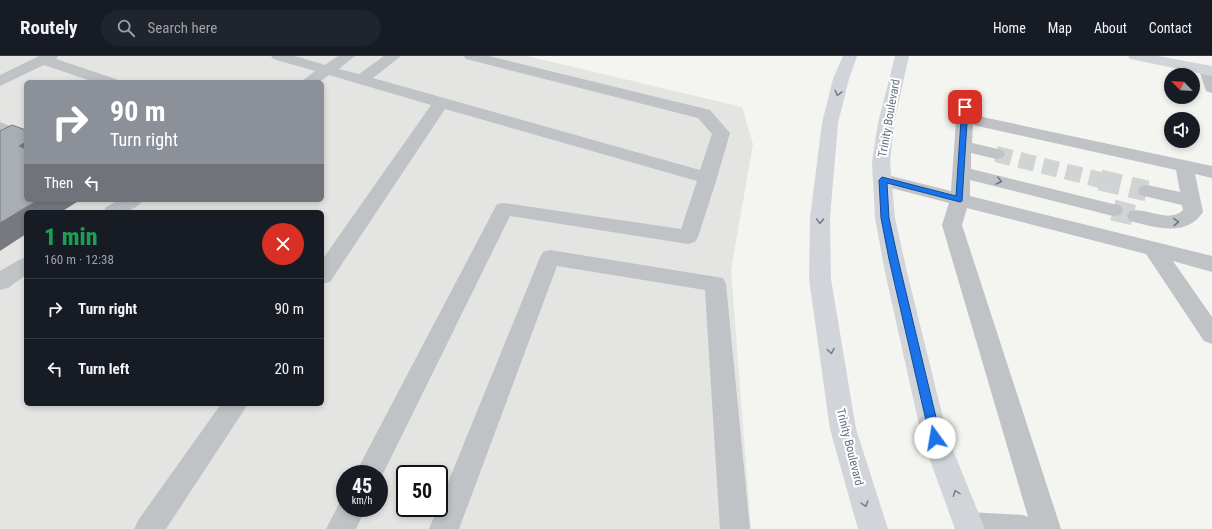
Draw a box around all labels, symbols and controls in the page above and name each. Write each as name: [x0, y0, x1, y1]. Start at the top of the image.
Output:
search box: [101, 10, 381, 46]
text: Routely: [20, 16, 77, 39]
icon: search: [115, 17, 137, 39]
text: Search here: [147, 19, 217, 37]
text: Home: [993, 20, 1026, 36]
text: Map: [1048, 20, 1072, 36]
text: About: [1094, 20, 1127, 36]
text: Contact: [1149, 20, 1192, 36]
north arrow: [1164, 68, 1200, 104]
map controls: [1164, 68, 1200, 148]
street label: Trinity Boulevard: [875, 78, 903, 158]
one-way arrow: [834, 89, 843, 96]
pin: [948, 90, 982, 124]
text: 90 m: [110, 95, 166, 128]
icon: right: [44, 96, 96, 148]
icon: arrive: [954, 96, 976, 118]
button: sound: [1164, 112, 1200, 148]
text: Turn right: [110, 129, 178, 150]
icon: left: [81, 172, 103, 194]
text: Then: [44, 174, 73, 192]
one-way arrow: [995, 176, 1002, 185]
one-way arrow: [1173, 217, 1179, 226]
one-way arrow: [816, 218, 824, 224]
text: 1 min: [44, 223, 98, 251]
button: close: [262, 223, 304, 265]
text: 160 m · 12:38: [44, 252, 114, 267]
icon: right: [44, 298, 66, 320]
text: Turn right: [78, 300, 137, 318]
text: 90 m: [274, 300, 304, 318]
one-way arrow: [826, 348, 835, 354]
icon: left: [44, 358, 66, 380]
text: Turn left: [78, 360, 129, 378]
text: 20 m: [274, 360, 304, 378]
street label: Trinity Boulevard: [834, 407, 866, 487]
position arrow: [914, 417, 956, 459]
speed limit sign: 50: [396, 465, 448, 517]
text: 45: [352, 474, 372, 498]
one-way arrow: [953, 489, 961, 496]
text: km/h: [352, 495, 372, 506]
one-way arrow: [860, 501, 869, 508]

